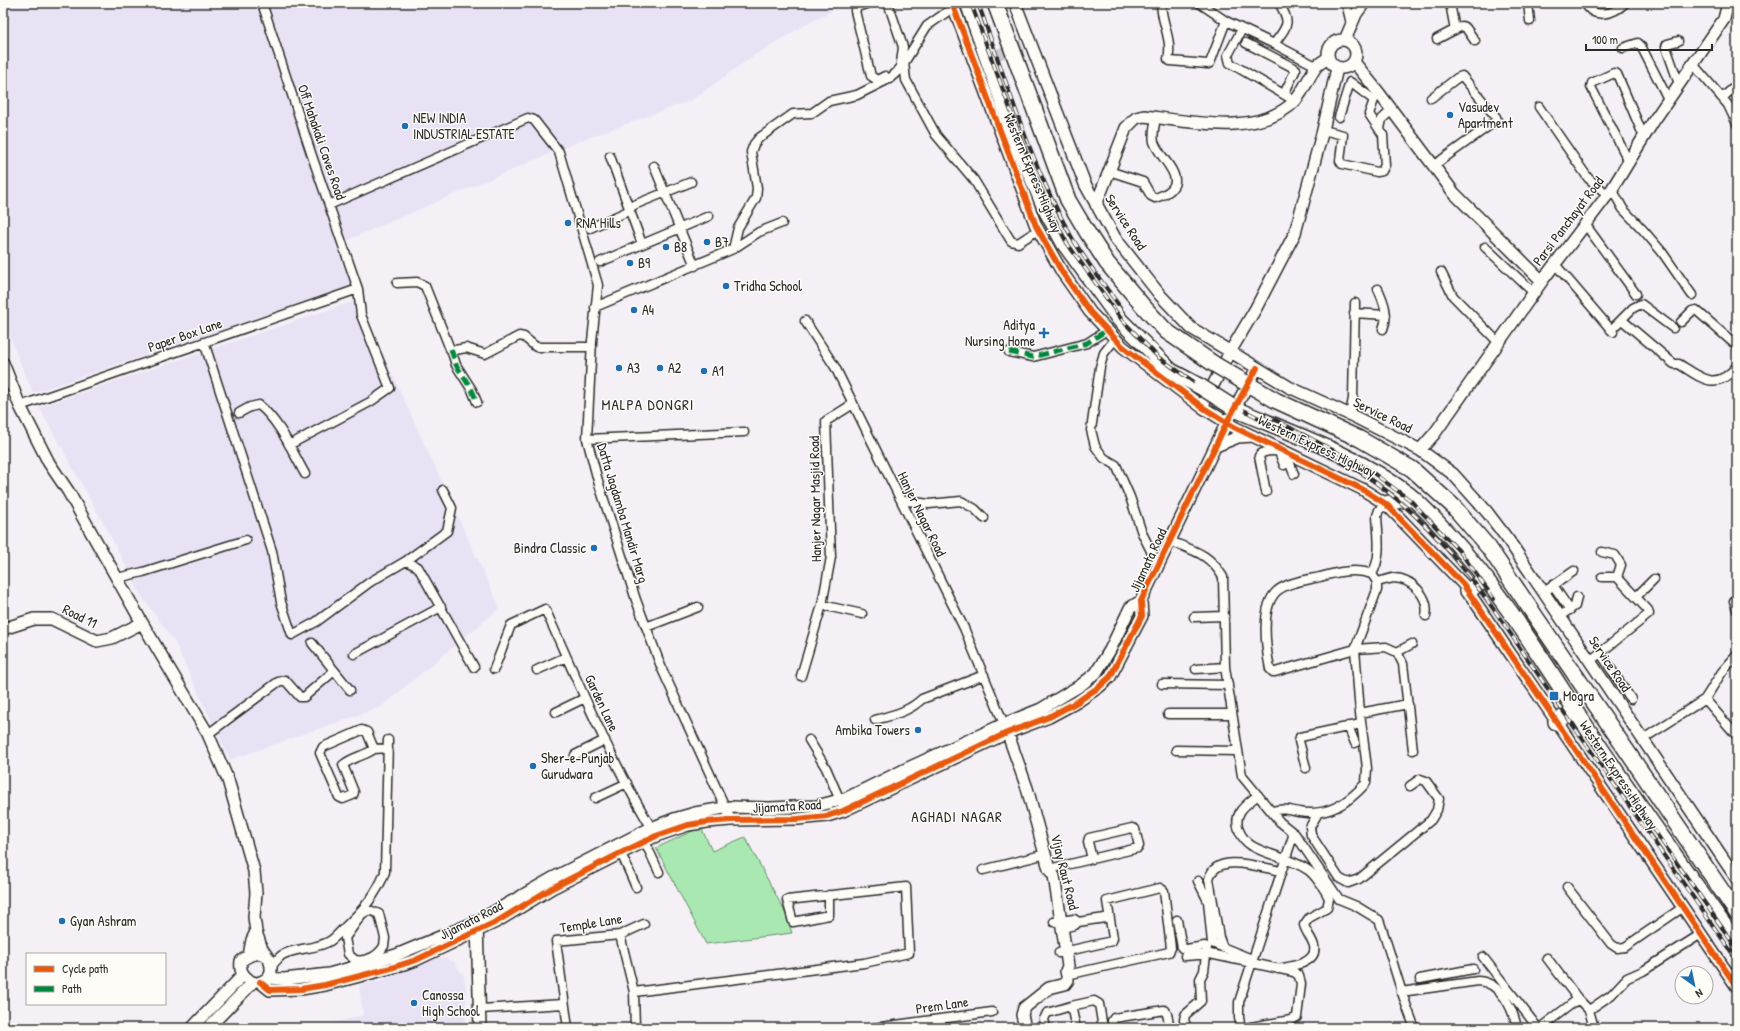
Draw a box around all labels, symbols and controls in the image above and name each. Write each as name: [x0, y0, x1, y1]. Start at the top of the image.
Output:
scale bar: [1586, 26, 1712, 52]
text: 100 m: [1592, 31, 1618, 48]
street label: Off Mahakali Caves Road: [294, 82, 351, 203]
place label: Vasudev Apartment: [1458, 97, 1513, 133]
place label: NEW INDIA INDUSTRIAL ESTATE: [413, 108, 515, 143]
street label: Western Express Highway: [999, 110, 1067, 236]
marker: Vasudev Apartment: [1445, 110, 1455, 120]
marker: NEW INDIA INDUSTRIAL ESTATE: [400, 121, 410, 131]
street label: Parsi Panchayat Road: [1528, 172, 1609, 270]
street label: Service Road: [1101, 190, 1152, 254]
place label: RNA Hills: [576, 213, 621, 232]
marker: RNA Hills: [563, 218, 573, 228]
place label: B7: [715, 232, 729, 251]
place label: B8: [674, 237, 687, 256]
marker: B7: [702, 237, 712, 247]
marker: B8: [661, 242, 671, 252]
place label: B9: [638, 253, 650, 272]
marker: B9: [625, 258, 635, 268]
place label: Tridha School: [734, 276, 802, 295]
marker: Tridha School: [721, 281, 731, 291]
place label: A4: [642, 300, 654, 319]
marker: A4: [629, 305, 639, 315]
street label: Paper Box Lane: [145, 313, 225, 357]
place label: Aditya Nursing Home: [965, 315, 1036, 351]
marker: Aditya Nursing Home: [1038, 327, 1050, 339]
place label: A3: [627, 358, 640, 377]
place label: A2: [668, 358, 682, 377]
place label: A1: [712, 361, 724, 380]
marker: A3: [614, 363, 624, 373]
marker: A2: [655, 363, 665, 373]
marker: A1: [699, 366, 709, 376]
street label: Service Road: [1351, 392, 1416, 437]
district label: MALPA DONGRI: [602, 394, 694, 415]
street label: Western Express Highway: [1255, 410, 1379, 482]
street label: Hanjer Nagar Masjid Road: [804, 435, 826, 562]
street label: Datta Jagdamba Mandir Marg: [592, 441, 654, 585]
street label: Hanjer Nagar Road: [893, 468, 951, 560]
street label: Jijamata Road: [1124, 524, 1172, 595]
place label: Bindra Classic: [514, 538, 587, 557]
marker: Bindra Classic: [589, 543, 599, 553]
street label: Road 11: [60, 599, 101, 632]
street label: Service Road: [1585, 632, 1636, 696]
street label: Garden Lane: [581, 671, 624, 735]
place label: Mogra: [1563, 686, 1595, 706]
marker: Mogra: [1548, 690, 1560, 702]
street label: Western Express Highway: [1575, 716, 1663, 834]
place label: Ambika Towers: [835, 720, 910, 739]
marker: Ambika Towers: [913, 725, 923, 735]
place label: Sher-e-Punjab Gurudwara: [541, 748, 615, 783]
marker: Sher-e-Punjab Gurudwara: [528, 761, 538, 771]
street label: Jijamata Road: [752, 794, 822, 818]
district label: AGHADI NAGAR: [911, 806, 1003, 827]
street label: Vijay Raut Road: [1046, 832, 1084, 912]
street label: Jijamata Road: [436, 895, 507, 944]
street label: Temple Lane: [558, 908, 624, 938]
place label: Gyan Ashram: [70, 911, 136, 931]
marker: Gyan Ashram: [57, 916, 67, 926]
legend: [26, 953, 166, 1005]
text: Cycle path: [62, 960, 108, 977]
north arrow: [1674, 965, 1714, 1005]
text: Path: [62, 980, 82, 997]
place label: Canossa High School: [422, 985, 480, 1021]
text: N: [1693, 986, 1706, 1001]
street label: Prem Lane: [914, 991, 970, 1018]
marker: Canossa High School: [409, 998, 419, 1008]

